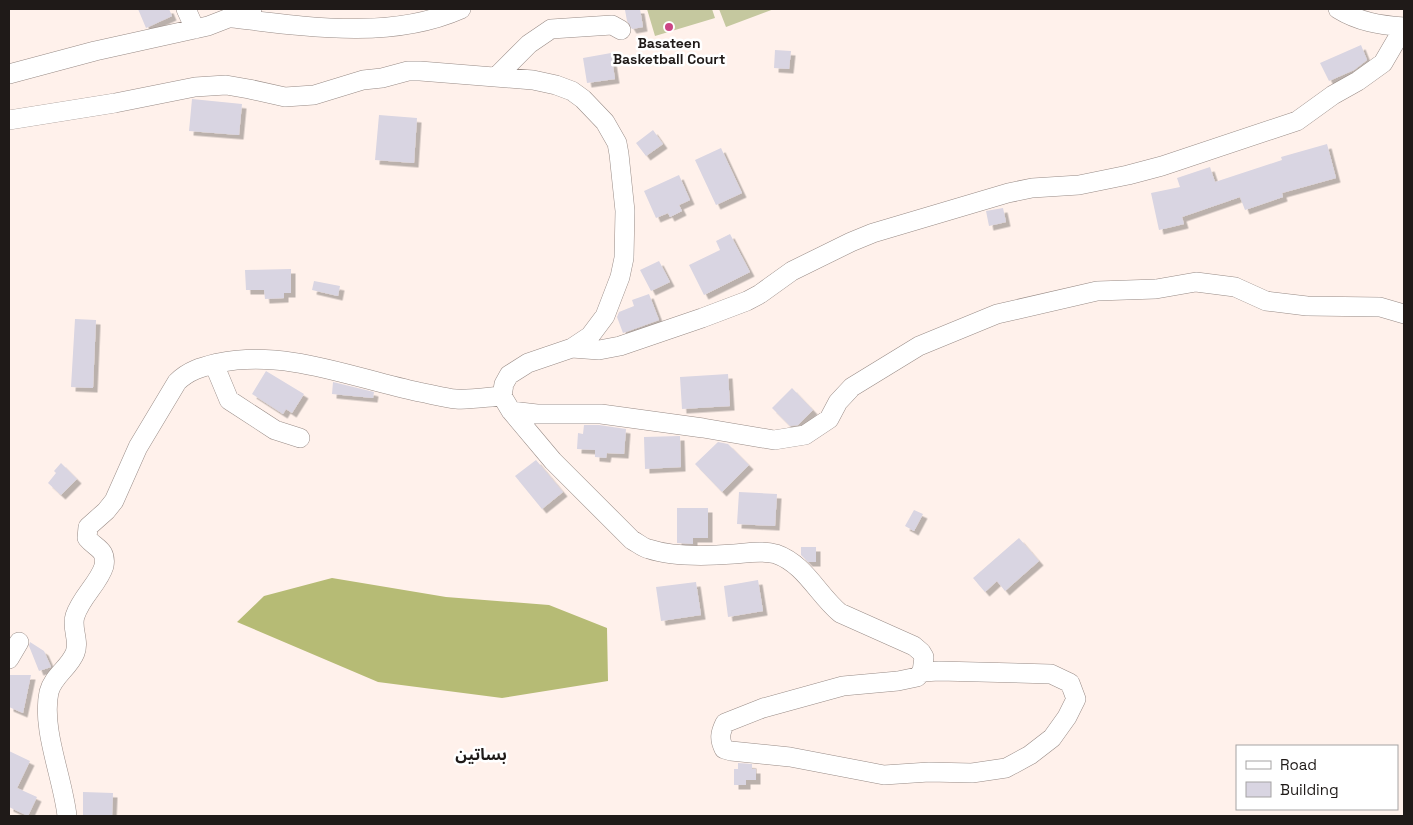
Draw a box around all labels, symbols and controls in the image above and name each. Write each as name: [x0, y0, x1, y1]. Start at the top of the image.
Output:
marker: Basateen Basketball Court: [663, 21, 675, 33]
place label: Basateen Basketball Court: [613, 34, 725, 68]
district label: بساتين: [455, 744, 507, 765]
legend: [1236, 745, 1398, 810]
text: Road: [1280, 755, 1317, 774]
text: Building: [1280, 780, 1339, 799]

